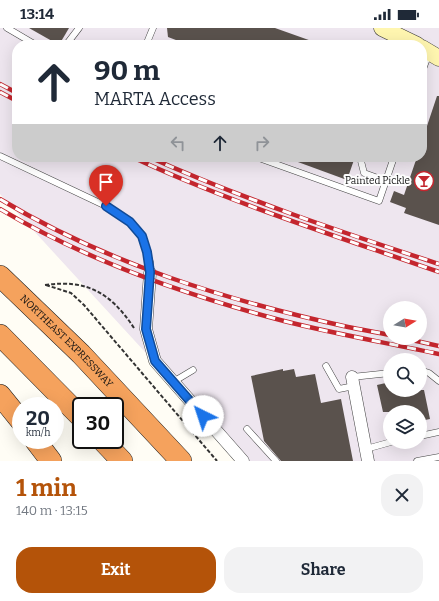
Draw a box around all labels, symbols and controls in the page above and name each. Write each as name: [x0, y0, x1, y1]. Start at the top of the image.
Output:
text: 13:14: [20, 5, 54, 23]
text: 90 m: [94, 54, 160, 87]
icon: ahead: [28, 56, 80, 108]
text: MARTA Access: [94, 88, 216, 110]
icon: left: [167, 132, 189, 154]
icon: ahead: [209, 132, 231, 154]
icon: right: [251, 132, 273, 154]
pin: [89, 165, 123, 206]
bar icon: Painted Pickle: [413, 170, 435, 192]
icon: arrive: [95, 171, 117, 193]
place label: Painted Pickle: [345, 175, 410, 187]
street label: NORTHEAST EXPRESSWAY: [17, 292, 116, 390]
north arrow: [383, 301, 427, 345]
map controls: [383, 301, 427, 449]
button: search: [383, 353, 427, 397]
position arrow: [182, 395, 224, 437]
speed limit sign: 30: [72, 397, 124, 449]
button: layers: [383, 405, 427, 449]
text: 20: [26, 406, 50, 430]
text: km/h: [26, 427, 50, 439]
text: 1 min: [16, 474, 77, 502]
button: close: [381, 474, 423, 516]
text: 140 m · 13:15: [16, 503, 88, 518]
button: Exit: [16, 547, 216, 593]
button: Share: [224, 547, 423, 593]

